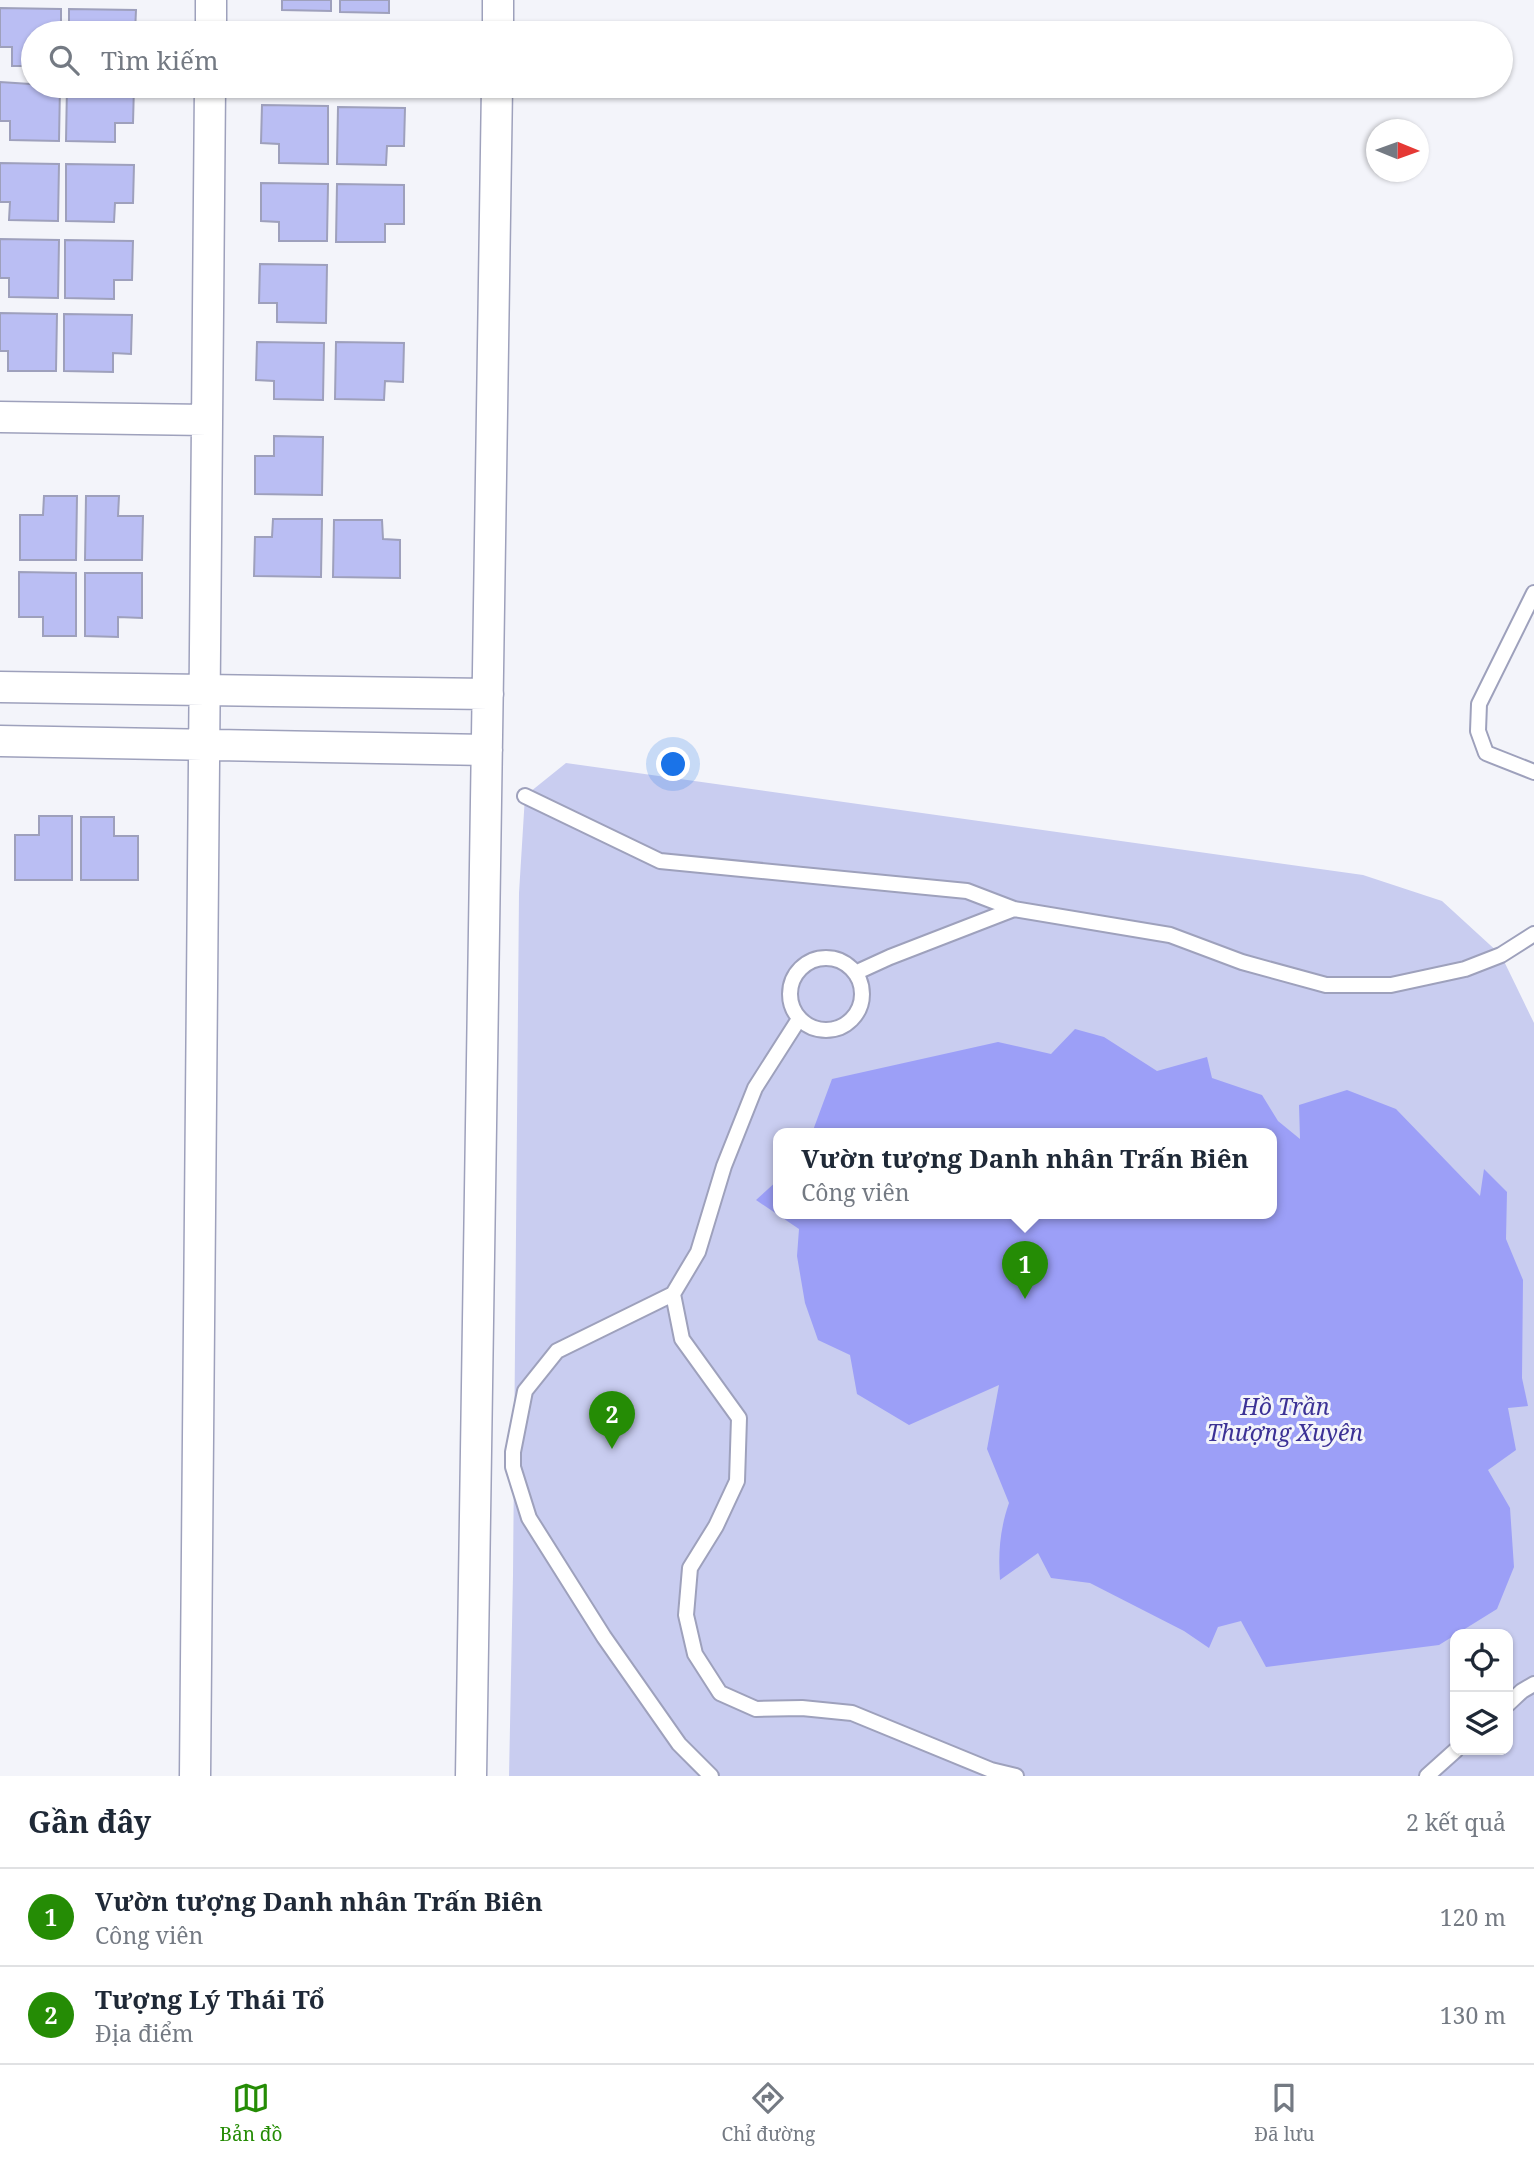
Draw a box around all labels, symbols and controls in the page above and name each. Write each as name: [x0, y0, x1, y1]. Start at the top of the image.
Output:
search box: [21, 21, 1513, 98]
icon: search: [45, 41, 83, 79]
text: Tìm kiếm: [101, 42, 219, 78]
north arrow: [1366, 119, 1429, 182]
your location: [656, 747, 690, 781]
popup: [773, 1128, 1277, 1219]
text: Vườn tượng Danh nhân Trấn Biên: [801, 1140, 1249, 1176]
text: Công viên: [801, 1176, 910, 1208]
pin: 1: [1002, 1241, 1048, 1299]
water label: Hồ Trần Thượng Xuyên: [1207, 1390, 1363, 1448]
pin: 2: [589, 1391, 635, 1449]
map controls: [1450, 1629, 1513, 1755]
button: locate: [1450, 1629, 1513, 1692]
button: layers: [1450, 1692, 1513, 1755]
text: Gần đây: [28, 1801, 151, 1842]
text: 2 kết quả: [1406, 1806, 1506, 1838]
text: Vườn tượng Danh nhân Trấn Biên: [95, 1883, 543, 1919]
text: 1: [45, 1901, 58, 1933]
text: 120 m: [1440, 1901, 1506, 1933]
text: Công viên: [95, 1919, 203, 1951]
text: Tượng Lý Thái Tổ: [95, 1981, 325, 2017]
text: 2: [45, 1999, 58, 2031]
text: 130 m: [1440, 1999, 1506, 2031]
text: Địa điểm: [95, 2017, 194, 2049]
tab: Bản đồ: [220, 2079, 282, 2147]
tab: Chỉ đường: [722, 2079, 815, 2147]
tab: Đã lưu: [1254, 2079, 1314, 2147]

